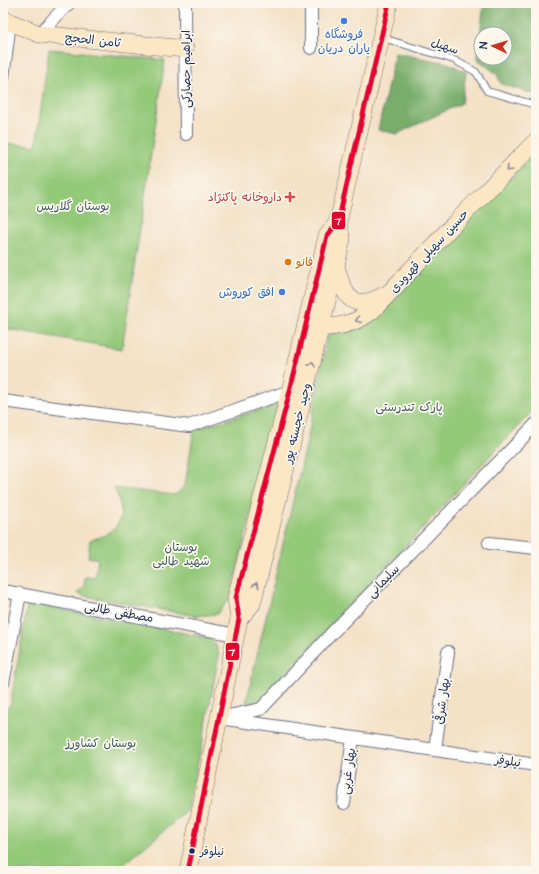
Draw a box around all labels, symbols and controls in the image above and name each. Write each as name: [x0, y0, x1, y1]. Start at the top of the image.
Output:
marker: فروشگاه یاران دریان: [339, 16, 349, 26]
place label: فروشگاه یاران دریان: [318, 26, 370, 57]
north arrow: [473, 26, 513, 66]
street label: ثامن الحجج: [64, 29, 122, 52]
street label: ابراهیم حصارکی: [178, 30, 195, 108]
street label: سهیل: [429, 34, 461, 59]
text: N: [476, 41, 491, 49]
one-way arrow: [506, 164, 513, 172]
place label: داروخانه پاکنژاد: [208, 189, 282, 206]
marker: داروخانه پاکنژاد: [285, 192, 295, 202]
park label: بوستان گلاریس: [37, 198, 109, 215]
street label: حسین سهیلی قهرودی: [386, 206, 473, 297]
line badge: 7: [331, 211, 346, 230]
text: 7: [334, 214, 342, 229]
place label: فانو: [295, 254, 313, 271]
marker: فانو: [283, 257, 293, 267]
place label: افق کوروش: [219, 284, 274, 301]
marker: افق کوروش: [277, 287, 287, 297]
one-way arrow: [354, 315, 362, 323]
one-way arrow: [307, 361, 315, 367]
street label: وحید خجسته پور: [279, 381, 316, 466]
park label: پارک تندرستی: [375, 399, 443, 416]
park label: بوستان شهید طالبی: [153, 539, 209, 570]
street label: سلیمانی: [363, 561, 403, 602]
one-way arrow: [252, 582, 260, 589]
street label: مصطفی طالبی: [83, 598, 155, 627]
line badge: 7: [225, 642, 240, 661]
text: 7: [228, 645, 236, 660]
street label: بهار شرقی: [431, 677, 454, 725]
park label: بوستان کشاورز: [65, 735, 136, 752]
street label: بهار غربی: [337, 747, 360, 795]
street label: نیلوفر: [493, 751, 522, 772]
place label: نیلوفر: [199, 844, 224, 859]
marker: نیلوفر: [187, 846, 197, 856]

